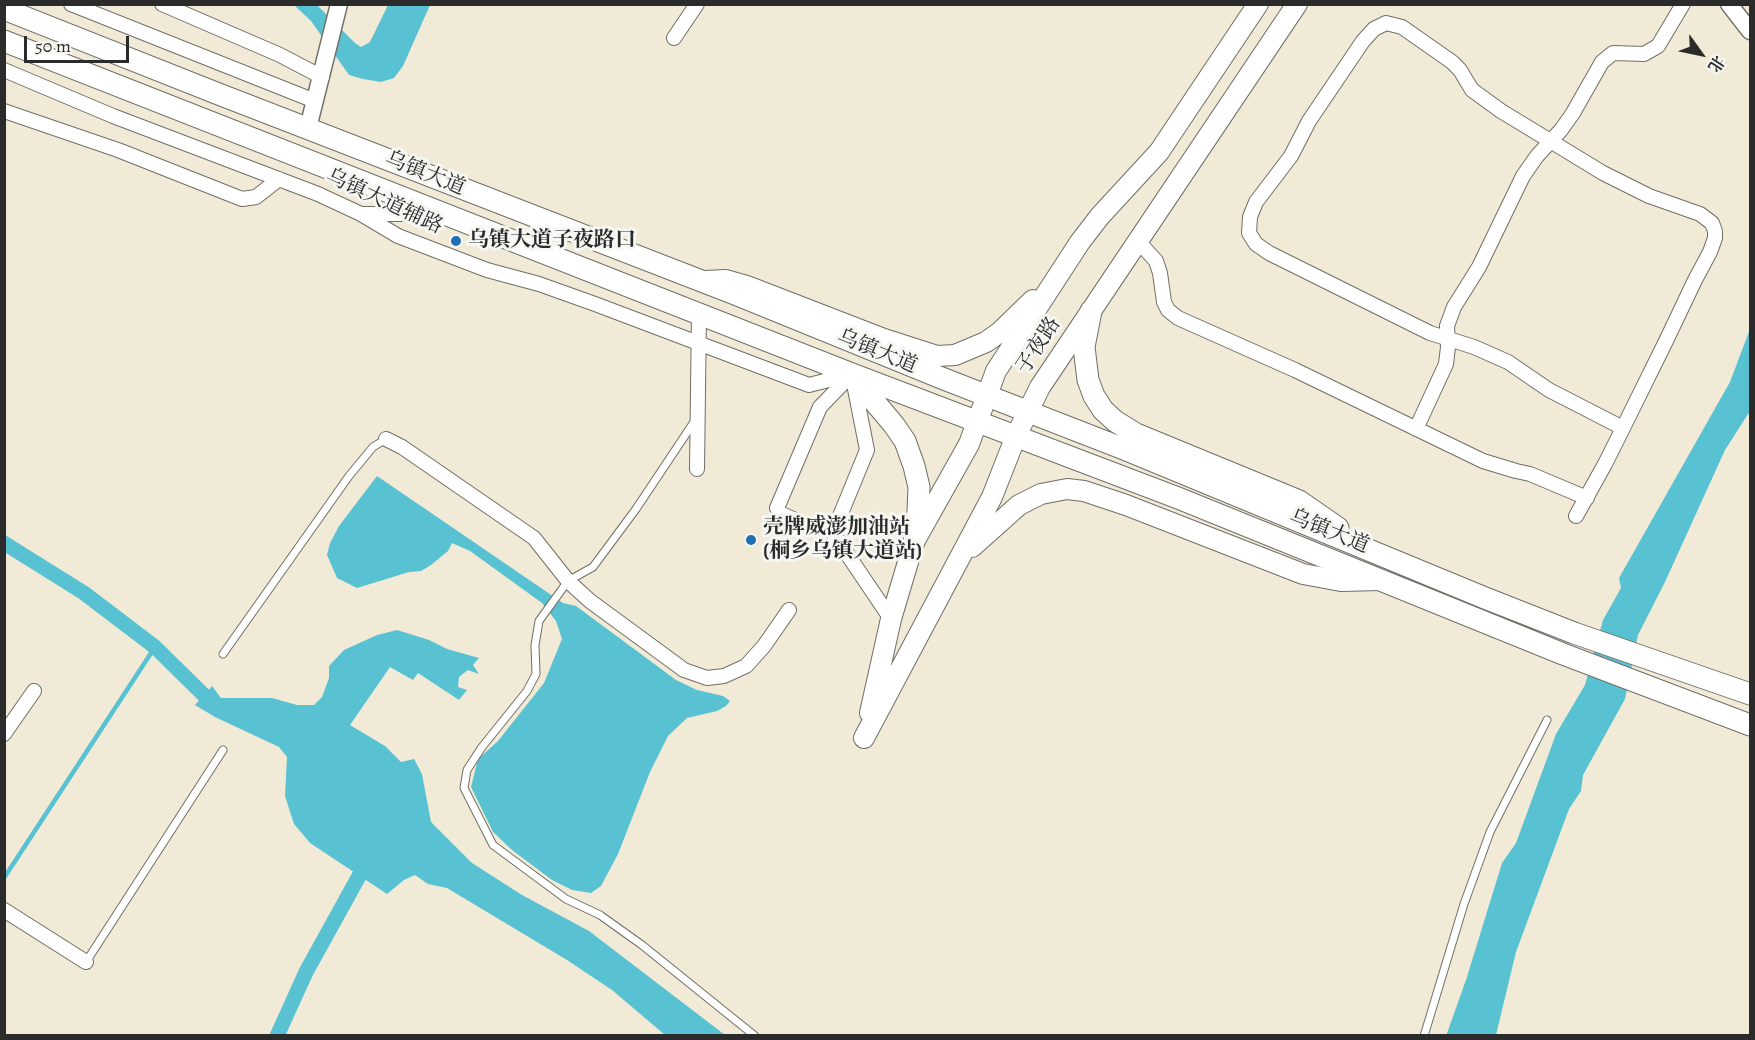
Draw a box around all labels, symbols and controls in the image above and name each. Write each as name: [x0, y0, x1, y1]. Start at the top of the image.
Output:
scale bar: [27, 24, 132, 62]
north arrow: [1671, 24, 1731, 84]
text: 50 m: [35, 34, 71, 58]
text: 北: [1703, 51, 1730, 77]
street label: 乌镇大道: [381, 147, 469, 201]
street label: 乌镇大道辅路: [322, 164, 446, 240]
place label: 乌镇大道子夜路口: [468, 228, 636, 254]
marker: 乌镇大道子夜路口: [449, 234, 463, 248]
street label: 子夜路: [1011, 313, 1067, 379]
street label: 乌镇大道: [833, 325, 921, 379]
street label: 乌镇大道: [1285, 505, 1373, 559]
place label: 壳牌威澎加油站 (桐乡乌镇大道站): [763, 515, 922, 565]
marker: 壳牌威澎加油站 (桐乡乌镇大道站): [744, 533, 758, 547]

